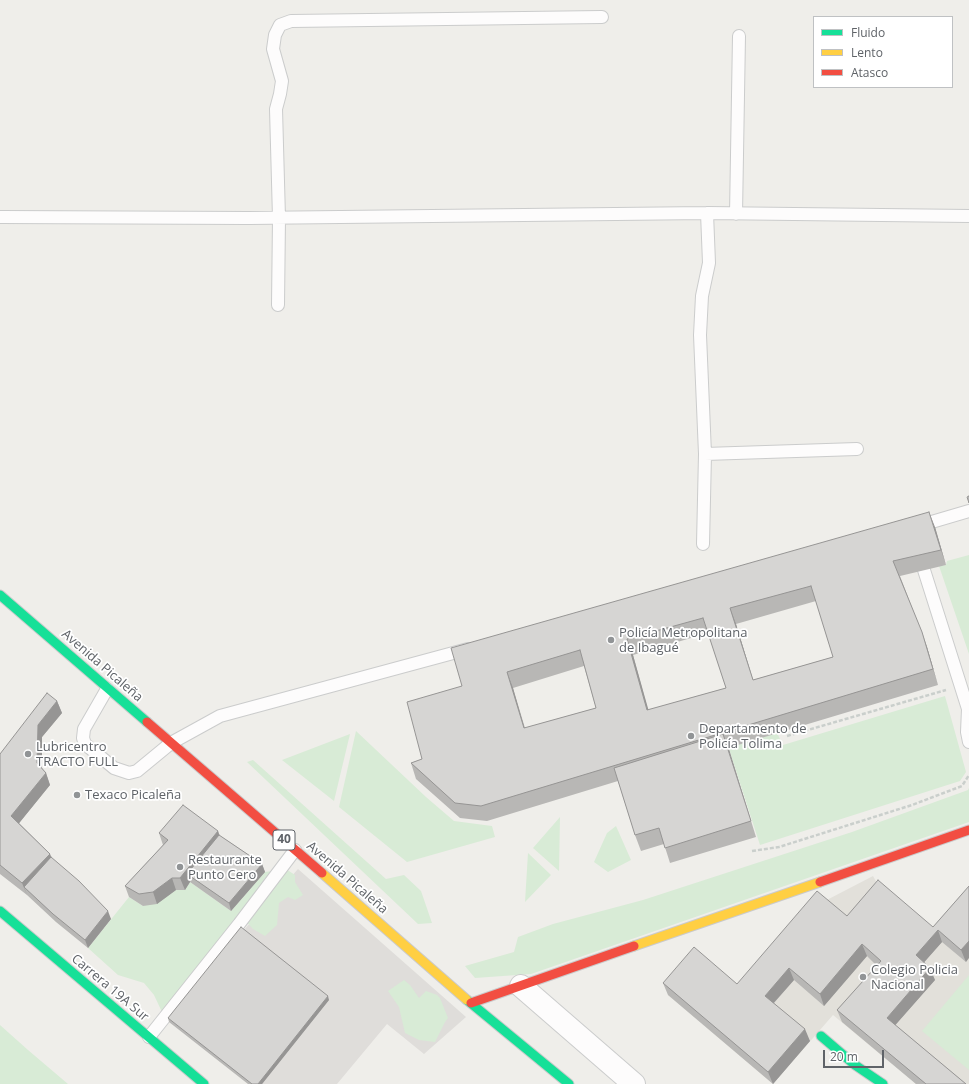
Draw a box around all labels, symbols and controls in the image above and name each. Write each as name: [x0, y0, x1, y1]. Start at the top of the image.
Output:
legend: [813, 16, 953, 88]
text: Fluido: [851, 24, 885, 41]
text: Lento: [851, 44, 883, 61]
text: Atasco: [851, 64, 888, 81]
place label: Policía Metropolitana de Ibagué: [619, 625, 747, 656]
street label: Avenida Picaleña: [58, 627, 146, 705]
marker: Policía Metropolitana de Ibagué: [606, 635, 616, 645]
place label: Departamento de Policía Tolima: [699, 721, 806, 752]
marker: Departamento de Policía Tolima: [686, 731, 696, 741]
place label: Lubricentro TRACTO FULL: [36, 739, 118, 770]
marker: Lubricentro TRACTO FULL: [23, 749, 33, 759]
place label: Texaco Picaleña: [85, 787, 181, 803]
marker: Texaco Picaleña: [72, 790, 82, 800]
road number: 40: [273, 830, 295, 850]
street label: Avenida Picaleña: [303, 839, 391, 917]
place label: Restaurante Punto Cero: [188, 852, 262, 883]
marker: Restaurante Punto Cero: [175, 862, 185, 872]
street label: Carrera 19A Sur: [68, 951, 152, 1025]
place label: Colegio Policia Nacional: [871, 962, 958, 993]
marker: Colegio Policia Nacional: [858, 972, 868, 982]
scale bar: [825, 1042, 886, 1068]
text: 20 m: [830, 1048, 858, 1065]

